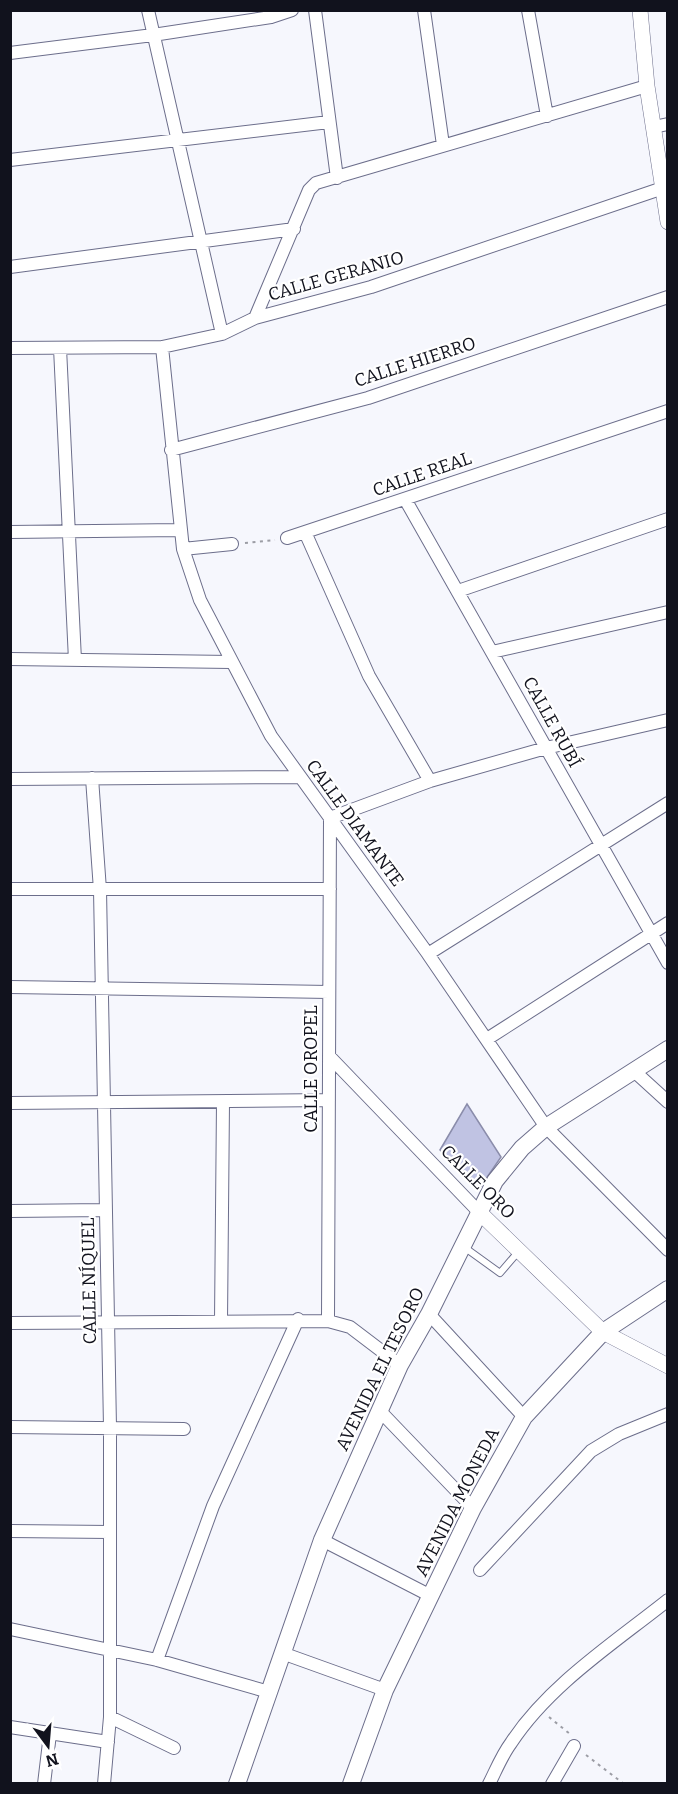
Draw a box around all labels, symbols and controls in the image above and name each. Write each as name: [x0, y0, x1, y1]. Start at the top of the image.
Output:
street label: CALLE GERANIO: [266, 246, 406, 306]
street label: CALLE HIERRO: [351, 332, 479, 392]
street label: CALLE REAL: [370, 447, 474, 501]
street label: CALLE RUBÍ: [518, 672, 587, 771]
street label: CALLE DIAMANTE: [302, 755, 408, 891]
street label: CALLE OROPEL: [300, 1005, 322, 1133]
street label: CALLE ORO: [436, 1140, 520, 1224]
street label: CALLE NÍQUEL: [76, 1218, 101, 1344]
street label: AVENIDA EL TESORO: [331, 1284, 429, 1454]
street label: AVENIDA MONEDA: [410, 1424, 504, 1580]
north arrow: [18, 1716, 78, 1776]
text: N: [43, 1749, 61, 1771]

